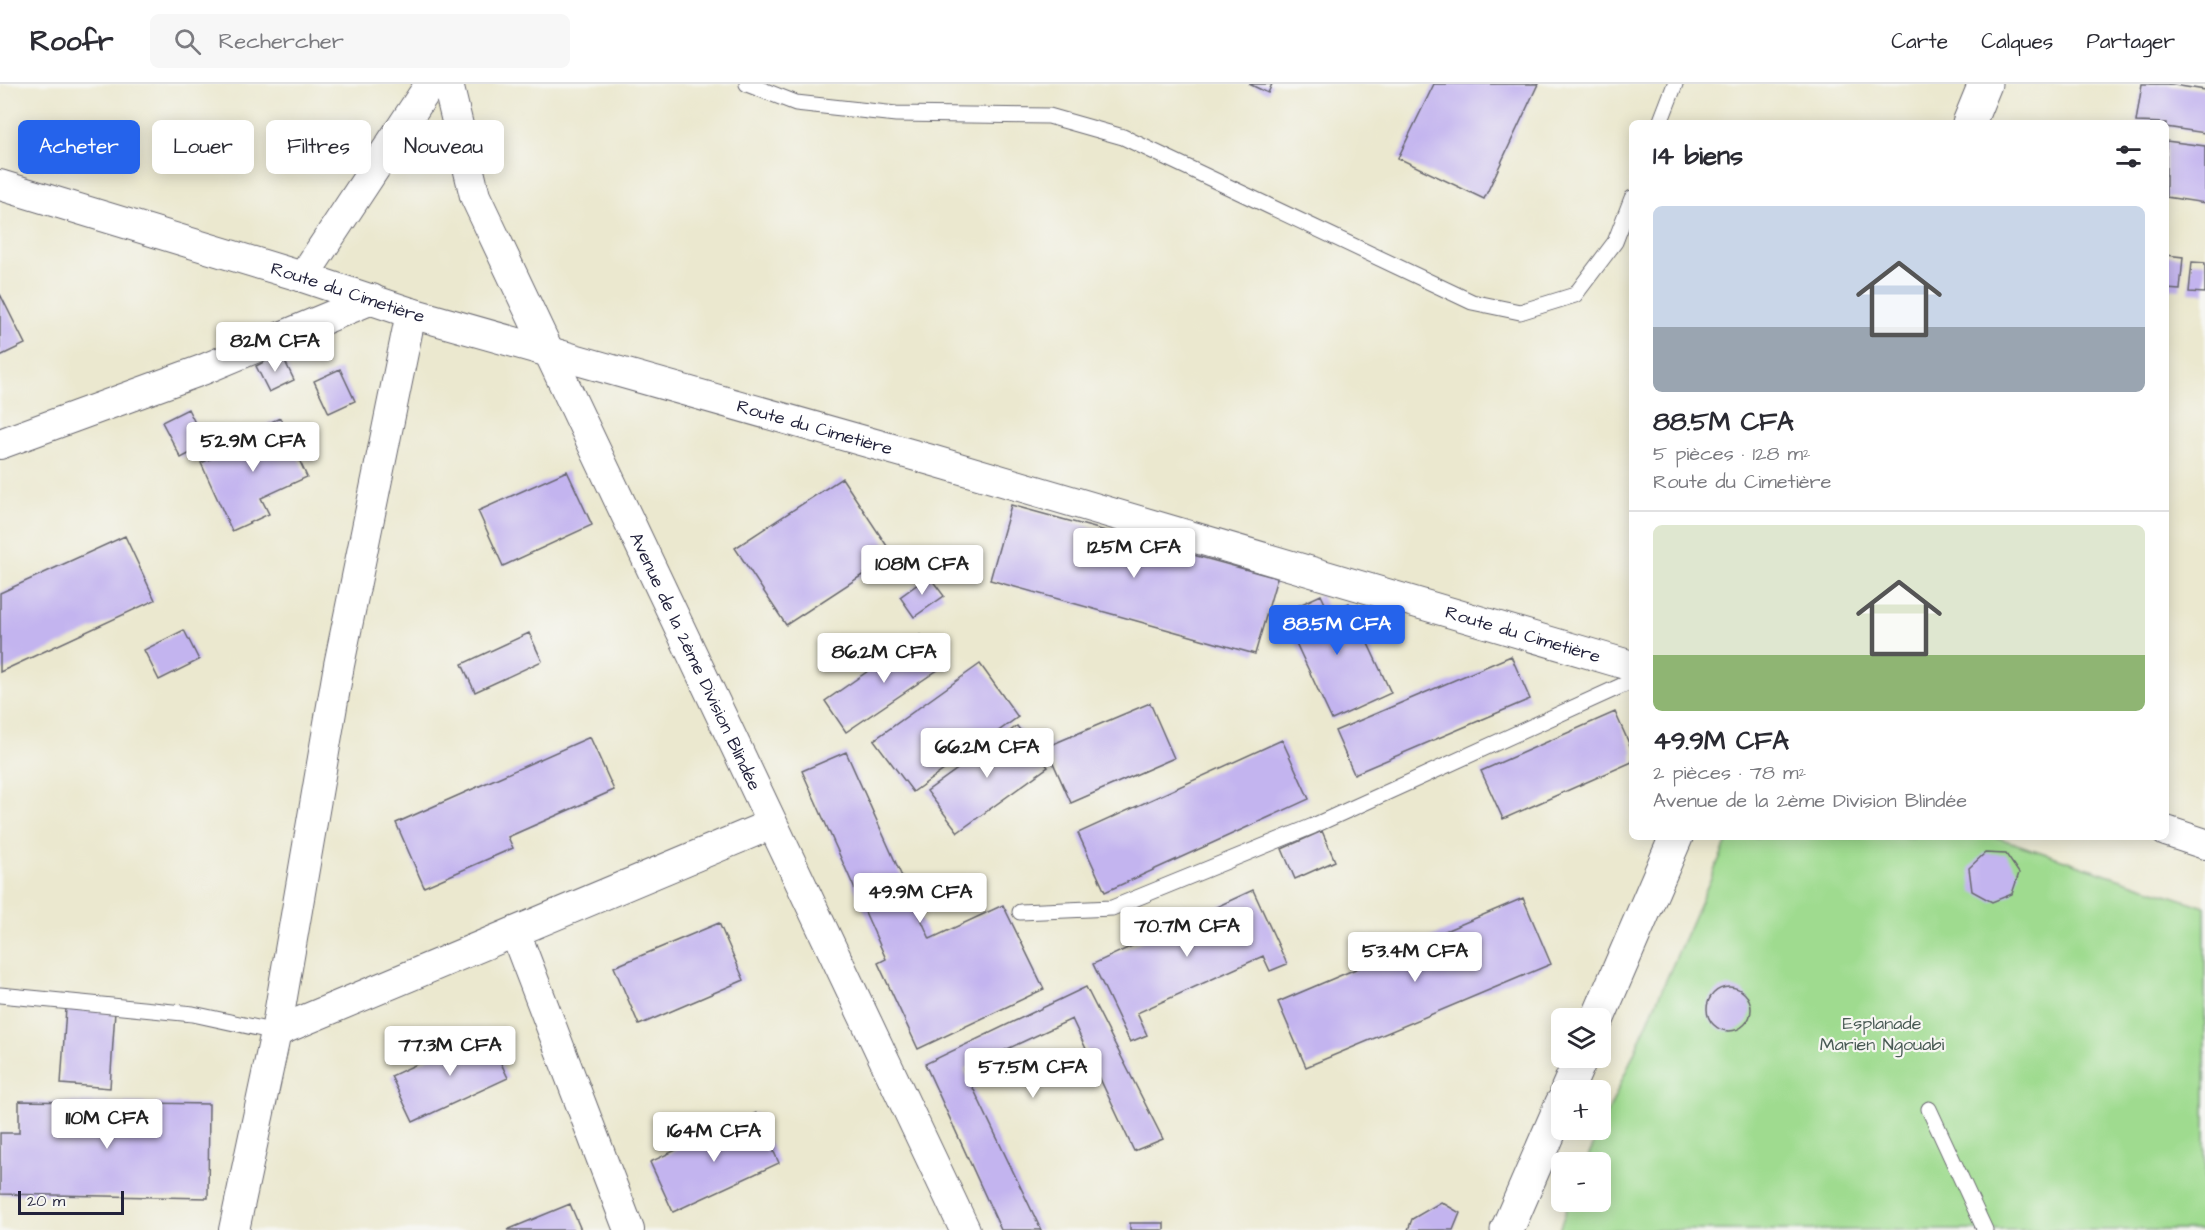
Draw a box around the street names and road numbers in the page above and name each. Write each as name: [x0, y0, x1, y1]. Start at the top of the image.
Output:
street label: Route du Cimetière: [268, 256, 428, 329]
street label: Route du Cimetière: [734, 394, 895, 462]
street label: Avenue de la 2ème Division Blindée: [623, 528, 767, 795]
street label: Route du Cimetière: [1442, 600, 1604, 669]

